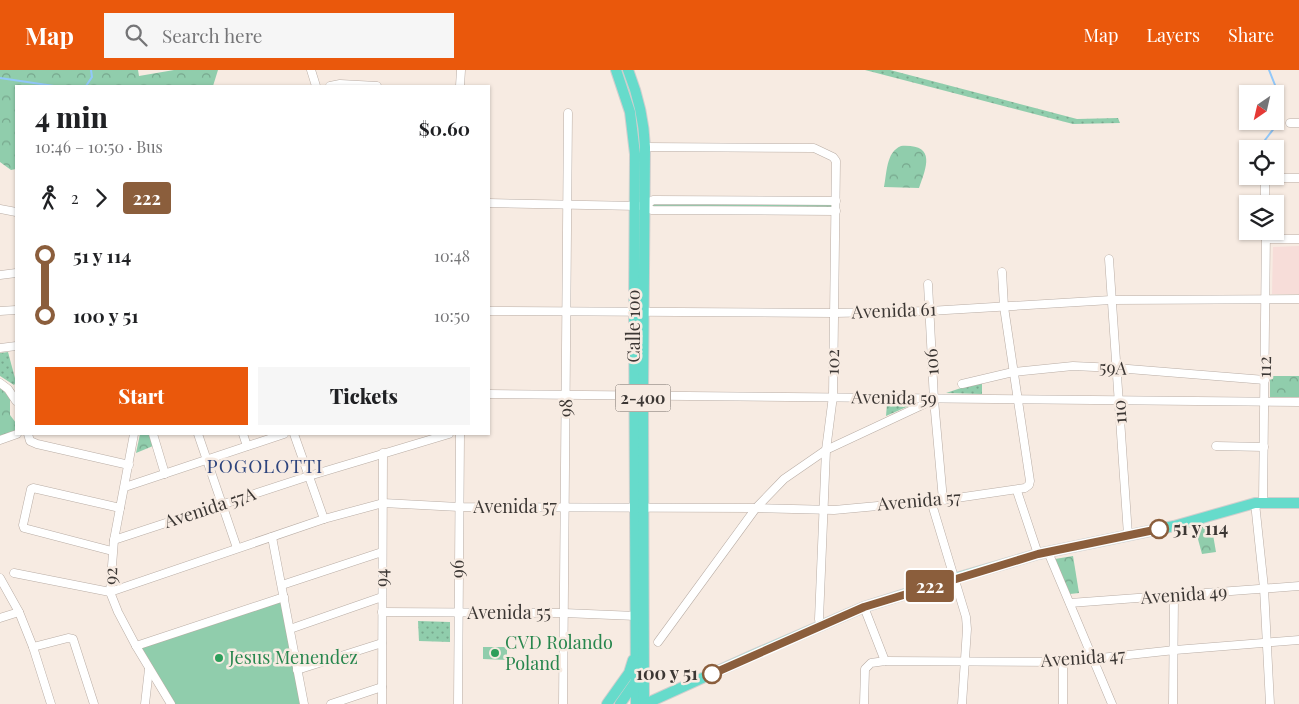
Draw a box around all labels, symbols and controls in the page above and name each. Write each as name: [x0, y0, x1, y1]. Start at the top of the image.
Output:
search box: [104, 13, 454, 58]
text: Map: [25, 19, 74, 51]
icon: search: [122, 21, 150, 49]
text: Search here: [162, 22, 262, 48]
text: Map: [1083, 23, 1118, 47]
text: Layers: [1146, 23, 1200, 47]
text: Share: [1228, 23, 1274, 47]
north arrow: [1239, 85, 1284, 130]
map controls: [1239, 85, 1284, 240]
text: 4 min: [35, 98, 108, 135]
text: $0.60: [419, 115, 470, 141]
text: 10:46 – 10:50 · Bus: [35, 136, 163, 157]
button: locate: [1239, 140, 1284, 185]
icon: walk: [35, 184, 63, 212]
icon: forward: [87, 184, 115, 212]
text: 222: [133, 186, 161, 210]
text: 2: [71, 187, 79, 208]
button: layers: [1239, 195, 1284, 240]
text: 51 y 114: [73, 242, 131, 268]
text: 10:48: [434, 245, 470, 266]
street label: Calle 100: [621, 289, 645, 363]
street label: Avenida 61: [850, 297, 937, 324]
text: 100 y 51: [73, 302, 138, 328]
text: 10:50: [434, 305, 470, 326]
street label: 106: [918, 348, 944, 376]
street label: 102: [820, 349, 844, 375]
street label: 59A: [1098, 354, 1128, 380]
street label: 112: [1252, 356, 1276, 378]
button: Start: [35, 367, 248, 425]
button: Tickets: [258, 367, 470, 425]
road number: 2-400: [616, 384, 670, 412]
street label: Avenida 59: [850, 384, 937, 410]
street label: 98: [553, 399, 577, 417]
street label: 110: [1106, 399, 1132, 425]
district label: POGOLOTTI: [207, 452, 323, 478]
street label: Avenida 57A: [160, 481, 259, 533]
street label: Avenida 57: [875, 484, 962, 516]
street label: Avenida 57: [472, 494, 557, 518]
place label: 51 y 114: [1173, 516, 1228, 540]
marker: 51 y 114: [1149, 519, 1169, 539]
street label: 96: [445, 560, 469, 578]
street label: 92: [98, 567, 122, 585]
street label: 94: [369, 569, 393, 587]
line badge: 222: [901, 570, 959, 602]
text: 222: [916, 574, 944, 598]
street label: Avenida 49: [1139, 579, 1228, 609]
street label: Avenida 55: [466, 600, 551, 624]
place label: CVD Rolando Poland: [505, 630, 613, 675]
street label: Avenida 47: [1039, 642, 1127, 672]
place label: Jesus Menendez: [228, 645, 358, 669]
marker: CVD Rolando Poland: [489, 647, 501, 659]
marker: Jesus Menendez: [213, 652, 225, 664]
place label: 100 y 51: [636, 661, 698, 685]
marker: 100 y 51: [702, 664, 722, 684]

